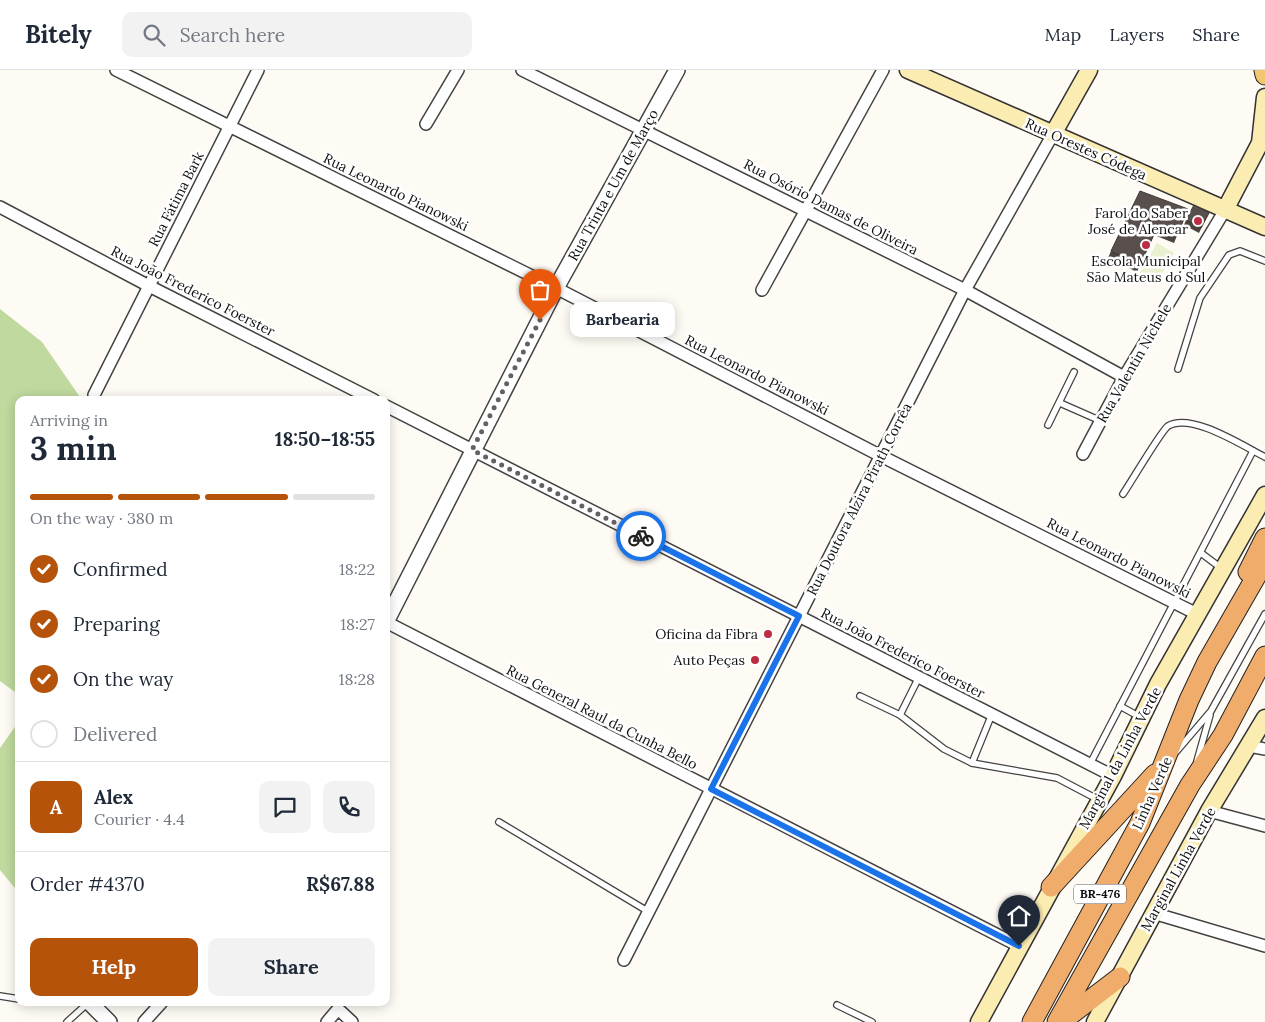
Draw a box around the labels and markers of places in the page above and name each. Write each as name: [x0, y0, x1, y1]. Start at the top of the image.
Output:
place label: Farol do Saber José de Alencar: [1087, 204, 1188, 238]
marker: Farol do Saber José de Alencar: [1192, 215, 1204, 227]
marker: Escola Municipal São Mateus do Sul: [1140, 239, 1152, 251]
place label: Escola Municipal São Mateus do Sul: [1087, 252, 1206, 286]
pin: [519, 269, 561, 320]
callout: Barbearia: [570, 302, 675, 338]
place label: Oficina da Fibra: [655, 625, 758, 643]
marker: Oficina da Fibra: [762, 628, 774, 640]
place label: Auto Peças: [673, 651, 745, 669]
marker: Auto Peças: [749, 654, 761, 666]
pin: [998, 895, 1040, 946]

